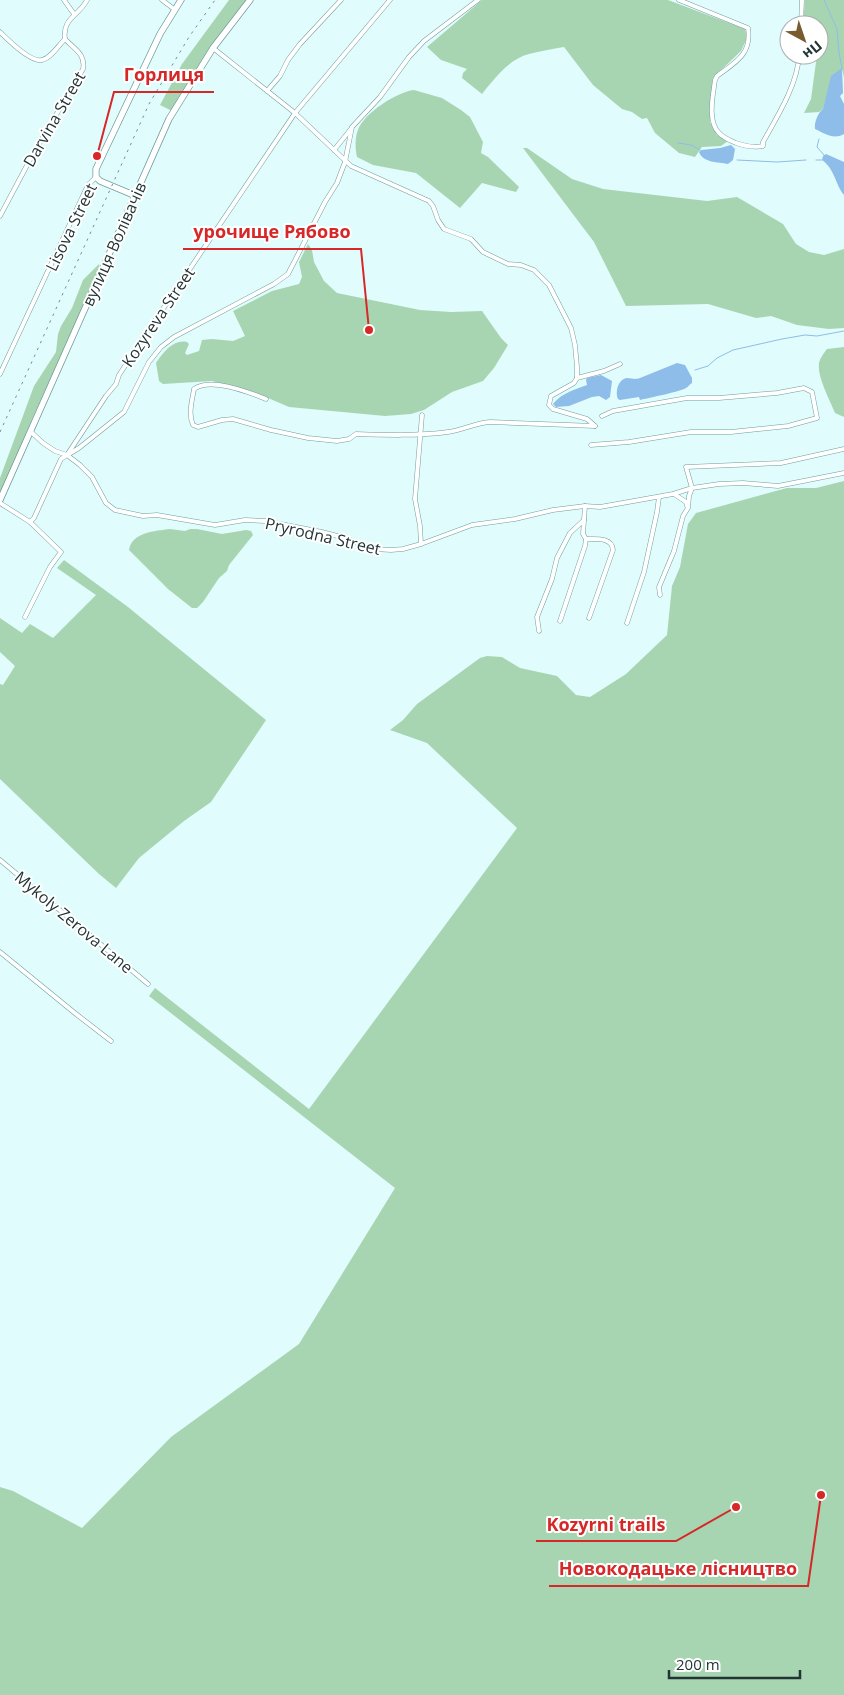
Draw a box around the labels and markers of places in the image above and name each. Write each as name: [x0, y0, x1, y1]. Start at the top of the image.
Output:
callout: Горлиця: [114, 59, 214, 92]
callout: урочище Рябово: [183, 216, 361, 249]
callout: Kozyrni trails: [536, 1508, 676, 1541]
callout: Новокодацьке лісництво: [549, 1553, 808, 1586]

